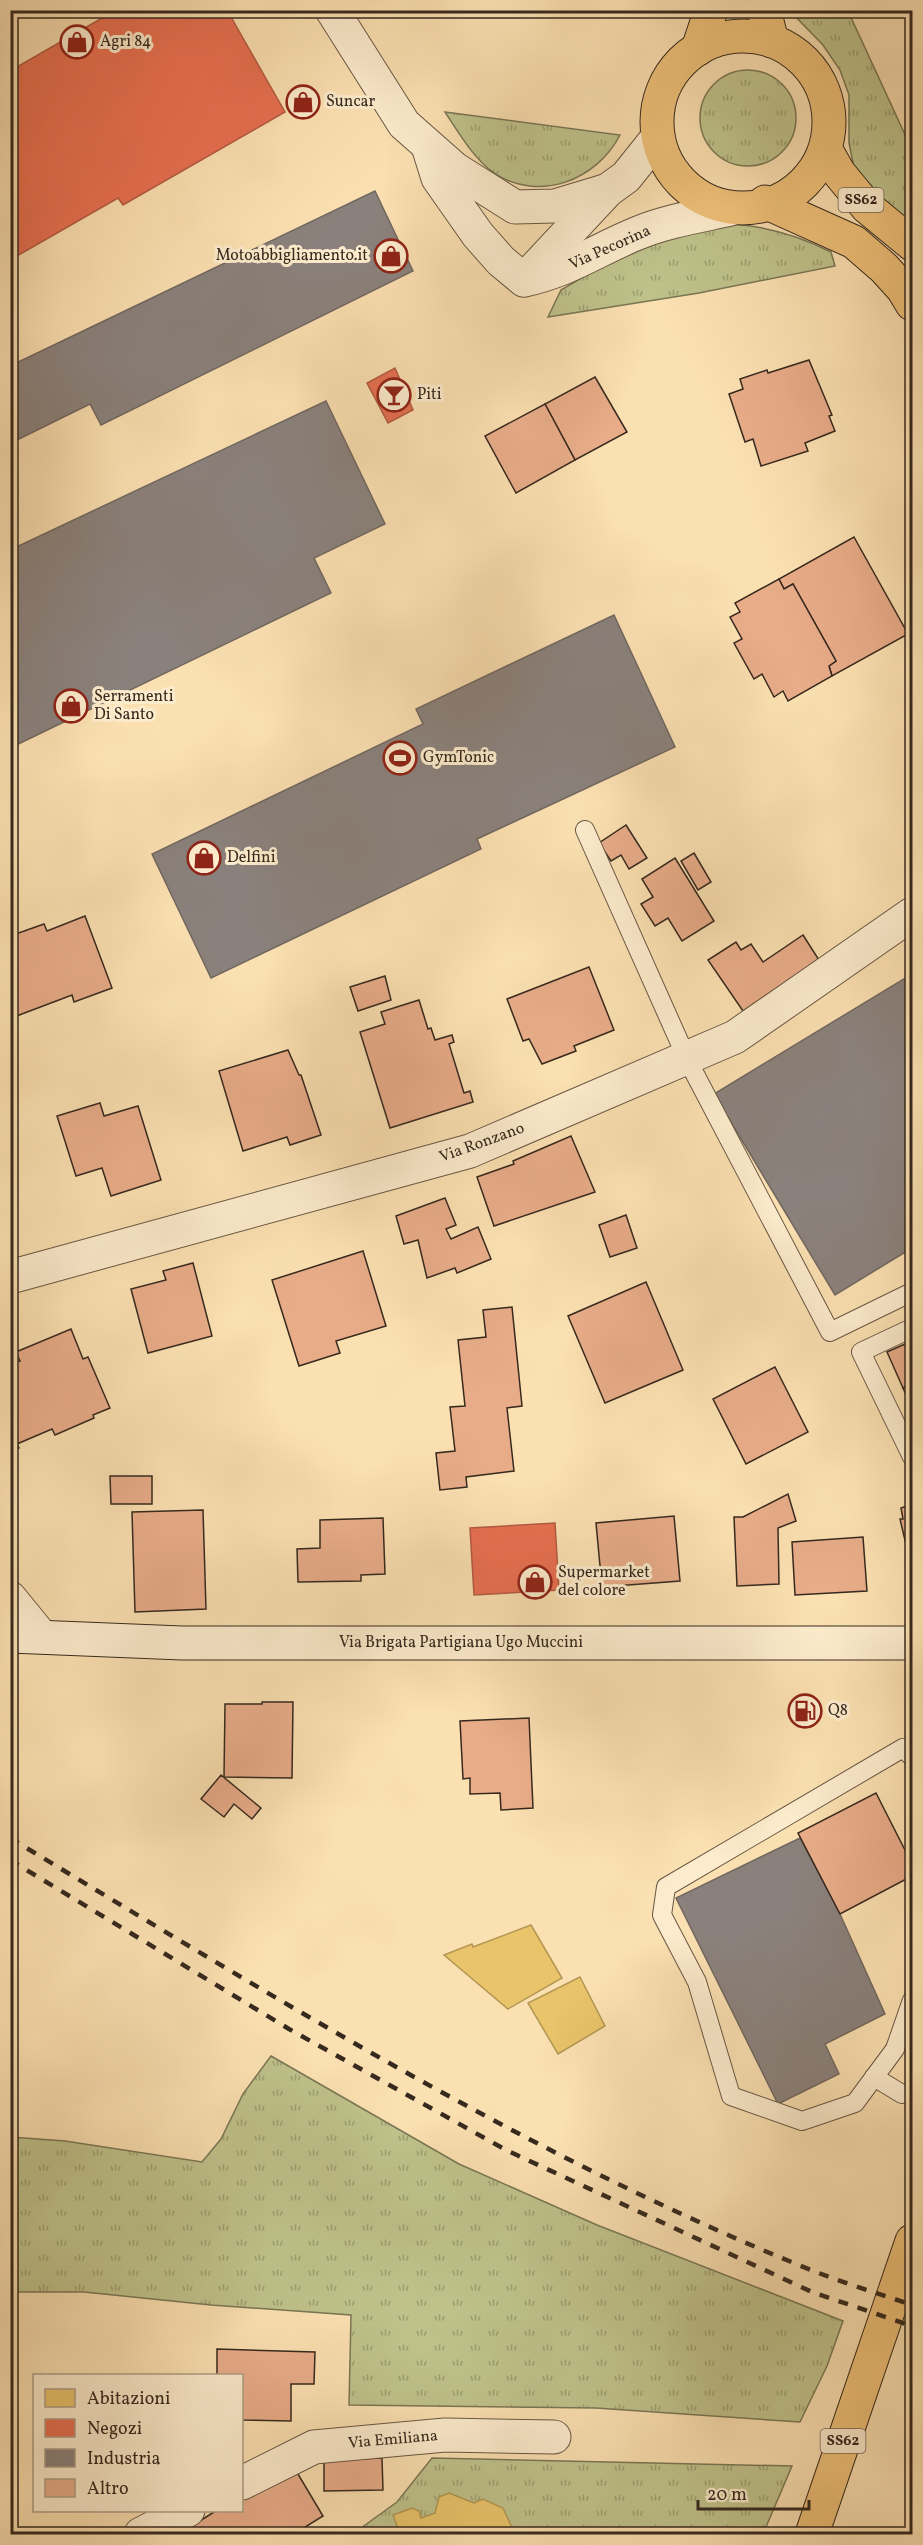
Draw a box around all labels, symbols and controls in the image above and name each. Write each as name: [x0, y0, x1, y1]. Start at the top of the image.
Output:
shop icon: Agri 84: [59, 24, 95, 60]
place label: Agri 84: [100, 31, 151, 53]
shop icon: Suncar: [285, 84, 321, 120]
place label: Suncar: [326, 91, 376, 113]
road number: SS62: [838, 188, 884, 212]
street label: Via Pecorina: [566, 220, 654, 276]
shop icon: Motoabbigliamento.it: [373, 238, 409, 274]
place label: Motoabbigliamento.it: [216, 245, 368, 267]
bar icon: Piti: [376, 377, 412, 413]
place label: Piti: [417, 384, 442, 406]
place label: Serramenti Di Santo: [94, 686, 174, 726]
shop icon: Serramenti Di Santo: [53, 688, 89, 724]
sports icon: GymTonic: [382, 740, 418, 776]
place label: GymTonic: [423, 747, 494, 769]
shop icon: Delfini: [186, 840, 222, 876]
place label: Delfini: [227, 847, 276, 869]
street label: Via Ronzano: [436, 1117, 528, 1169]
place label: Supermarket del colore: [558, 1562, 650, 1602]
shop icon: Supermarket del colore: [517, 1564, 553, 1600]
street label: Via Brigata Partigiana Ugo Muccini: [339, 1632, 583, 1654]
fuel station icon: Q8: [787, 1693, 823, 1729]
place label: Q8: [828, 1700, 848, 1722]
legend: [33, 2374, 243, 2512]
text: Abitazioni: [87, 2387, 170, 2412]
text: Negozi: [87, 2417, 142, 2442]
street label: Via Emiliana: [347, 2425, 439, 2455]
road number: SS62: [820, 2429, 866, 2453]
text: Industria: [87, 2447, 160, 2472]
scale bar: [698, 2473, 809, 2511]
text: Altro: [87, 2477, 129, 2502]
text: 20 m: [707, 2483, 747, 2508]

